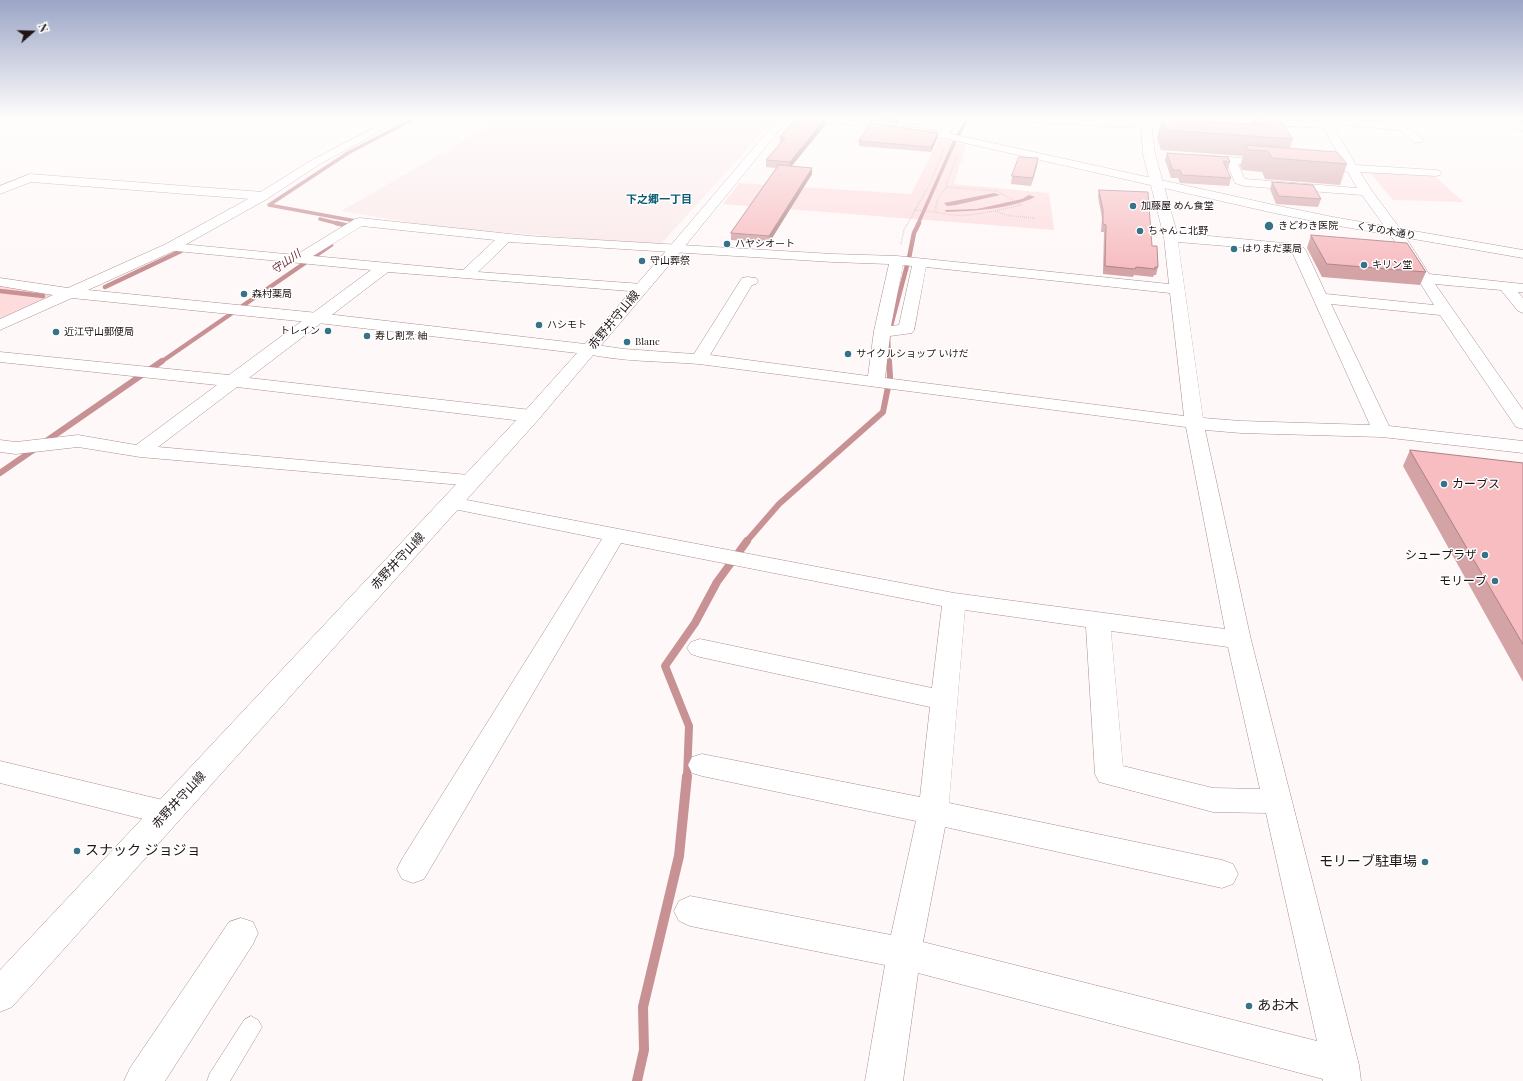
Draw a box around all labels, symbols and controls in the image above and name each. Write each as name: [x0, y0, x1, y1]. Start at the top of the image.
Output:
north arrow: [12, 12, 52, 52]
text: N: [35, 21, 52, 34]
district label: 下之郷一丁目: [626, 193, 692, 207]
place label: 加藤屋 めん食堂: [1141, 200, 1213, 212]
marker: 加藤屋 めん食堂: [1128, 201, 1138, 211]
marker: きどわき医院: [1263, 220, 1275, 232]
place label: きどわき医院: [1278, 220, 1338, 232]
street label: くすの木通り: [1355, 220, 1417, 242]
place label: ちゃんこ北野: [1148, 225, 1208, 237]
marker: ちゃんこ北野: [1135, 226, 1145, 236]
place label: ハヤシオート: [735, 238, 795, 250]
marker: ハヤシオート: [722, 239, 732, 249]
place label: はりまだ薬局: [1242, 243, 1302, 255]
marker: はりまだ薬局: [1229, 244, 1239, 254]
water label: 守山川: [269, 247, 303, 277]
place label: 守山葬祭: [650, 255, 690, 267]
marker: 守山葬祭: [637, 256, 647, 266]
place label: キリン堂: [1372, 259, 1412, 271]
marker: キリン堂: [1359, 260, 1369, 270]
place label: 森村薬局: [252, 288, 292, 300]
street label: 赤野井守山線: [585, 288, 643, 352]
marker: 森村薬局: [239, 289, 249, 299]
place label: ハシモト: [547, 319, 587, 331]
marker: ハシモト: [534, 320, 544, 330]
place label: トレイン: [280, 325, 320, 337]
place label: 近江守山郵便局: [64, 326, 134, 338]
marker: トレイン: [323, 326, 333, 336]
marker: 近江守山郵便局: [51, 327, 61, 337]
place label: 寿し割烹 紬: [375, 330, 427, 342]
marker: 寿し割烹 紬: [362, 331, 372, 341]
place label: Blanc: [635, 336, 660, 348]
marker: Blanc: [622, 337, 632, 347]
place label: サイクルショップ いけだ: [856, 348, 968, 360]
marker: サイクルショップ いけだ: [843, 349, 853, 359]
place label: カーブス: [1452, 477, 1500, 491]
marker: カーブス: [1439, 479, 1449, 489]
street label: 赤野井守山線: [368, 530, 428, 592]
place label: シュープラザ: [1405, 548, 1477, 562]
marker: シュープラザ: [1480, 550, 1490, 560]
place label: モリーブ: [1439, 574, 1487, 588]
marker: モリーブ: [1490, 576, 1500, 586]
street label: 赤野井守山線: [149, 769, 209, 831]
place label: スナック ジョジョ: [85, 843, 200, 859]
marker: スナック ジョジョ: [72, 846, 82, 856]
place label: モリーブ駐車場: [1319, 854, 1417, 870]
marker: モリーブ駐車場: [1420, 857, 1430, 867]
place label: あお木: [1257, 998, 1299, 1014]
marker: あお木: [1244, 1001, 1254, 1011]

